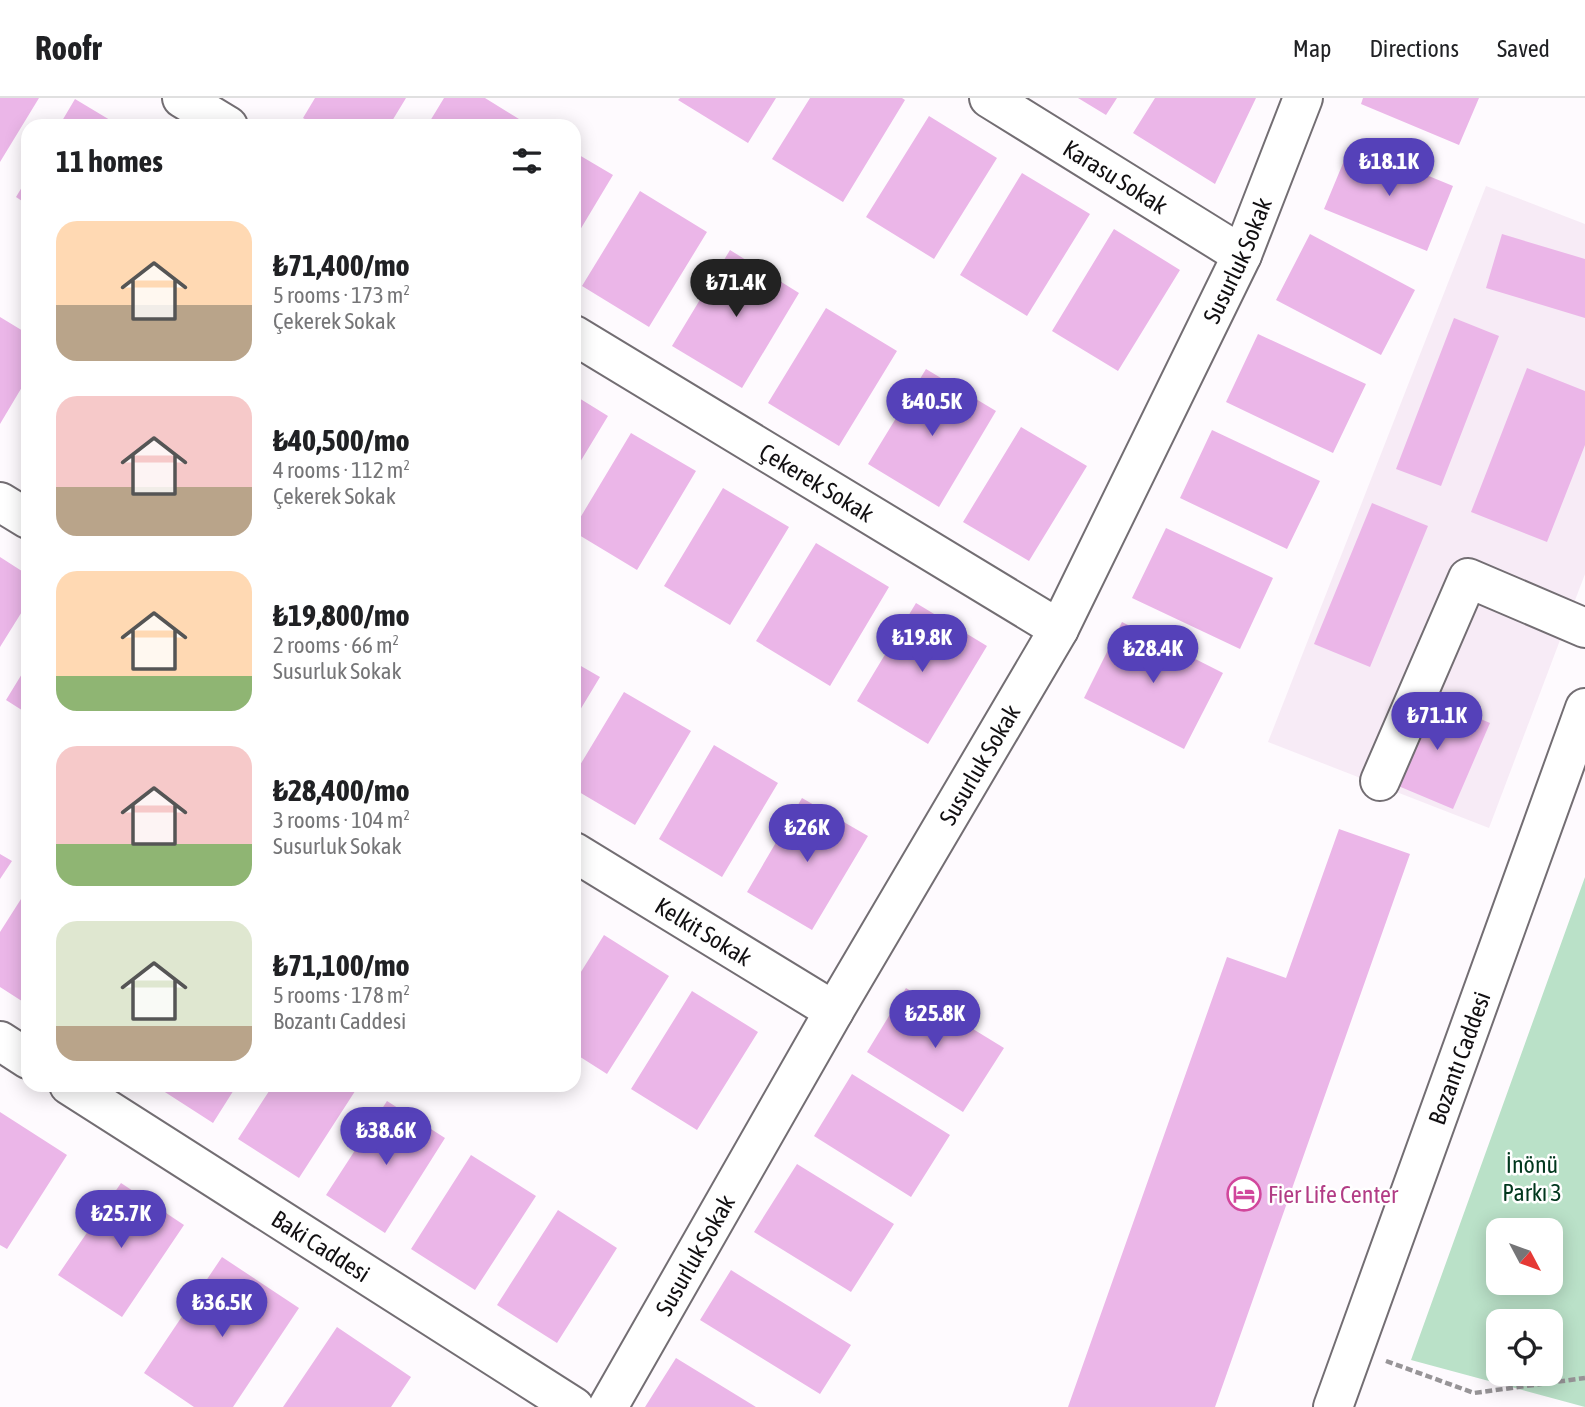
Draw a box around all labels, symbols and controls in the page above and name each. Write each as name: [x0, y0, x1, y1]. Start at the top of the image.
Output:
text: Roofr: [35, 29, 101, 67]
text: Map: [1293, 35, 1331, 62]
text: Directions: [1369, 35, 1459, 62]
text: Saved: [1497, 35, 1550, 62]
street label: Karasu Sokak: [1059, 134, 1173, 219]
pin: ₺18.1K: [1332, 139, 1446, 198]
icon: filters: [508, 142, 546, 180]
text: 11 homes: [56, 144, 163, 178]
text: ₺18.1K: [1359, 148, 1419, 174]
street label: Susurluk Sokak: [1197, 193, 1277, 327]
text: ₺71,400/mo: [273, 248, 410, 282]
icon: home: [112, 249, 196, 333]
pin: ₺71.4K: [679, 260, 793, 319]
text: ₺71.4K: [706, 269, 766, 295]
text: 5 rooms · 173 m²: [273, 282, 410, 308]
text: Çekerek Sokak: [273, 308, 396, 334]
pin: ₺40.5K: [875, 378, 989, 438]
text: ₺40.5K: [902, 388, 962, 414]
text: ₺40,500/mo: [273, 423, 410, 457]
icon: home: [112, 424, 196, 508]
street label: Çekerek Sokak: [755, 437, 879, 527]
text: 4 rooms · 112 m²: [273, 457, 410, 483]
text: Çekerek Sokak: [273, 483, 396, 509]
text: ₺19,800/mo: [273, 598, 410, 632]
icon: home: [112, 599, 196, 683]
pin: ₺19.8K: [865, 614, 979, 674]
text: ₺19.8K: [892, 624, 952, 650]
pin: ₺28.4K: [1096, 626, 1210, 685]
text: 2 rooms · 66 m²: [273, 632, 399, 658]
text: ₺28.4K: [1123, 635, 1183, 661]
text: Susurluk Sokak: [273, 658, 402, 684]
pin: ₺71.1K: [1380, 692, 1494, 752]
street label: Susurluk Sokak: [933, 699, 1025, 829]
text: ₺71.1K: [1407, 702, 1467, 728]
text: ₺28,400/mo: [273, 773, 410, 807]
icon: home: [112, 774, 196, 858]
pin: ₺26K: [766, 804, 848, 864]
text: 3 rooms · 104 m²: [273, 807, 410, 833]
text: ₺26K: [785, 814, 829, 840]
text: Susurluk Sokak: [273, 833, 402, 859]
street label: Kelkit Sokak: [651, 892, 757, 971]
text: ₺71,100/mo: [273, 948, 410, 982]
icon: home: [112, 949, 196, 1033]
text: 5 rooms · 178 m²: [273, 982, 410, 1008]
street label: Bozantı Caddesi: [1422, 988, 1495, 1128]
pin: ₺25.8K: [878, 990, 992, 1050]
text: ₺25.8K: [905, 1000, 965, 1026]
text: Bozantı Caddesi: [273, 1008, 406, 1034]
pin: ₺38.6K: [329, 1108, 443, 1167]
text: ₺38.6K: [356, 1117, 416, 1143]
park label: İnönü Parkı 3: [1502, 1151, 1562, 1206]
hotel icon: Fier Life Center: [1225, 1175, 1263, 1213]
place label: Fier Life Center: [1268, 1181, 1399, 1208]
pin: ₺25.7K: [64, 1190, 178, 1250]
street label: Susurluk Sokak: [650, 1190, 740, 1320]
text: ₺25.7K: [91, 1200, 151, 1226]
street label: Baki Caddesi: [267, 1205, 375, 1287]
north arrow: [1486, 1218, 1563, 1295]
map controls: [1486, 1218, 1563, 1386]
pin: ₺36.5K: [165, 1280, 279, 1339]
text: ₺36.5K: [192, 1289, 252, 1315]
button: locate: [1486, 1309, 1563, 1386]

